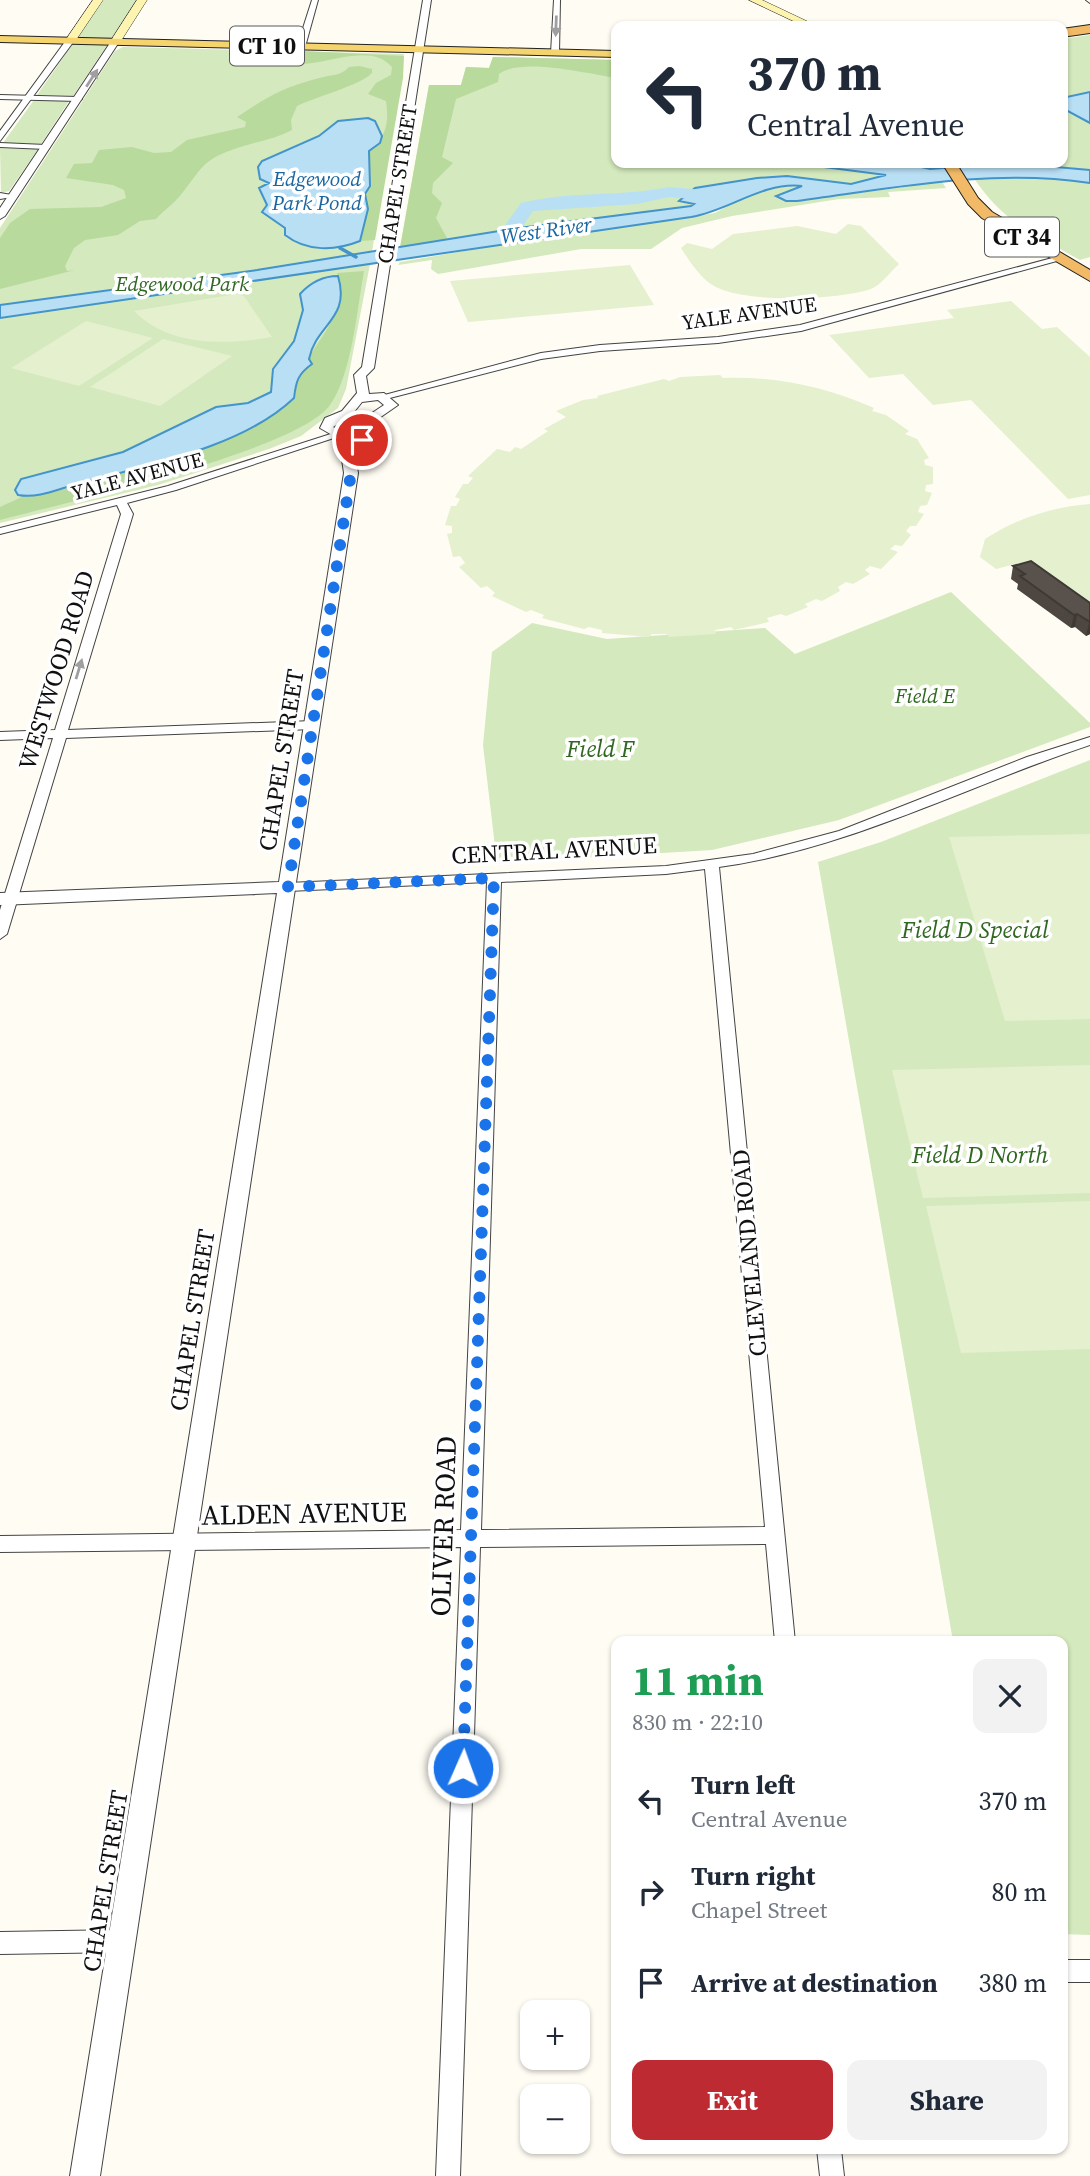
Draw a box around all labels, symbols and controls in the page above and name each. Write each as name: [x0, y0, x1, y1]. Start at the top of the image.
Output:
one-way arrow: [551, 16, 562, 38]
road number: CT 10: [230, 26, 304, 66]
text: 370 m: [747, 39, 882, 106]
icon: left: [632, 49, 723, 140]
one-way arrow: [85, 68, 98, 87]
street label: CHAPEL STREET: [370, 102, 424, 266]
text: Central Avenue: [747, 103, 965, 147]
water label: Edgewood Park Pond: [271, 164, 362, 217]
water label: West River: [498, 209, 594, 251]
road number: CT 34: [985, 218, 1059, 256]
park label: Edgewood Park: [114, 269, 249, 298]
street label: YALE AVENUE: [680, 289, 818, 337]
pin: [332, 410, 392, 470]
icon: arrive: [343, 421, 381, 459]
street label: YALE AVENUE: [68, 444, 206, 508]
street label: WESTWOOD ROAD: [10, 567, 102, 773]
one-way arrow: [75, 658, 85, 679]
street label: CHAPEL STREET: [250, 666, 312, 853]
park label: Field E: [894, 681, 956, 710]
park label: Field F: [565, 732, 636, 765]
street label: CENTRAL AVENUE: [450, 828, 658, 872]
park label: Field D Special: [900, 913, 1049, 946]
park label: Field D North: [911, 1138, 1048, 1171]
street label: CLEVELAND ROAD: [724, 1148, 774, 1358]
street label: CHAPEL STREET: [161, 1226, 223, 1413]
street label: OLIVER ROAD: [421, 1435, 465, 1617]
street label: ALDEN AVENUE: [201, 1492, 407, 1534]
text: 11 min: [632, 1651, 764, 1709]
button: close: [973, 1659, 1047, 1733]
text: 830 m · 22:10: [632, 1706, 763, 1738]
position arrow: [426, 1731, 500, 1805]
text: Turn left: [691, 1767, 795, 1803]
icon: left: [632, 1782, 670, 1820]
text: 370 m: [979, 1783, 1047, 1819]
street label: CHAPEL STREET: [74, 1787, 136, 1974]
text: Central Avenue: [691, 1803, 847, 1835]
text: Turn right: [691, 1858, 815, 1894]
icon: right: [632, 1873, 670, 1911]
text: 80 m: [992, 1874, 1047, 1910]
text: Chapel Street: [691, 1894, 827, 1926]
icon: arrive: [632, 1964, 670, 2002]
text: Arrive at destination: [691, 1965, 938, 2001]
text: 380 m: [979, 1965, 1047, 2001]
map controls: [520, 2000, 590, 2154]
button: +: [520, 2000, 590, 2070]
button: Exit: [632, 2060, 833, 2140]
button: Share: [847, 2060, 1047, 2140]
button: −: [520, 2084, 590, 2154]

